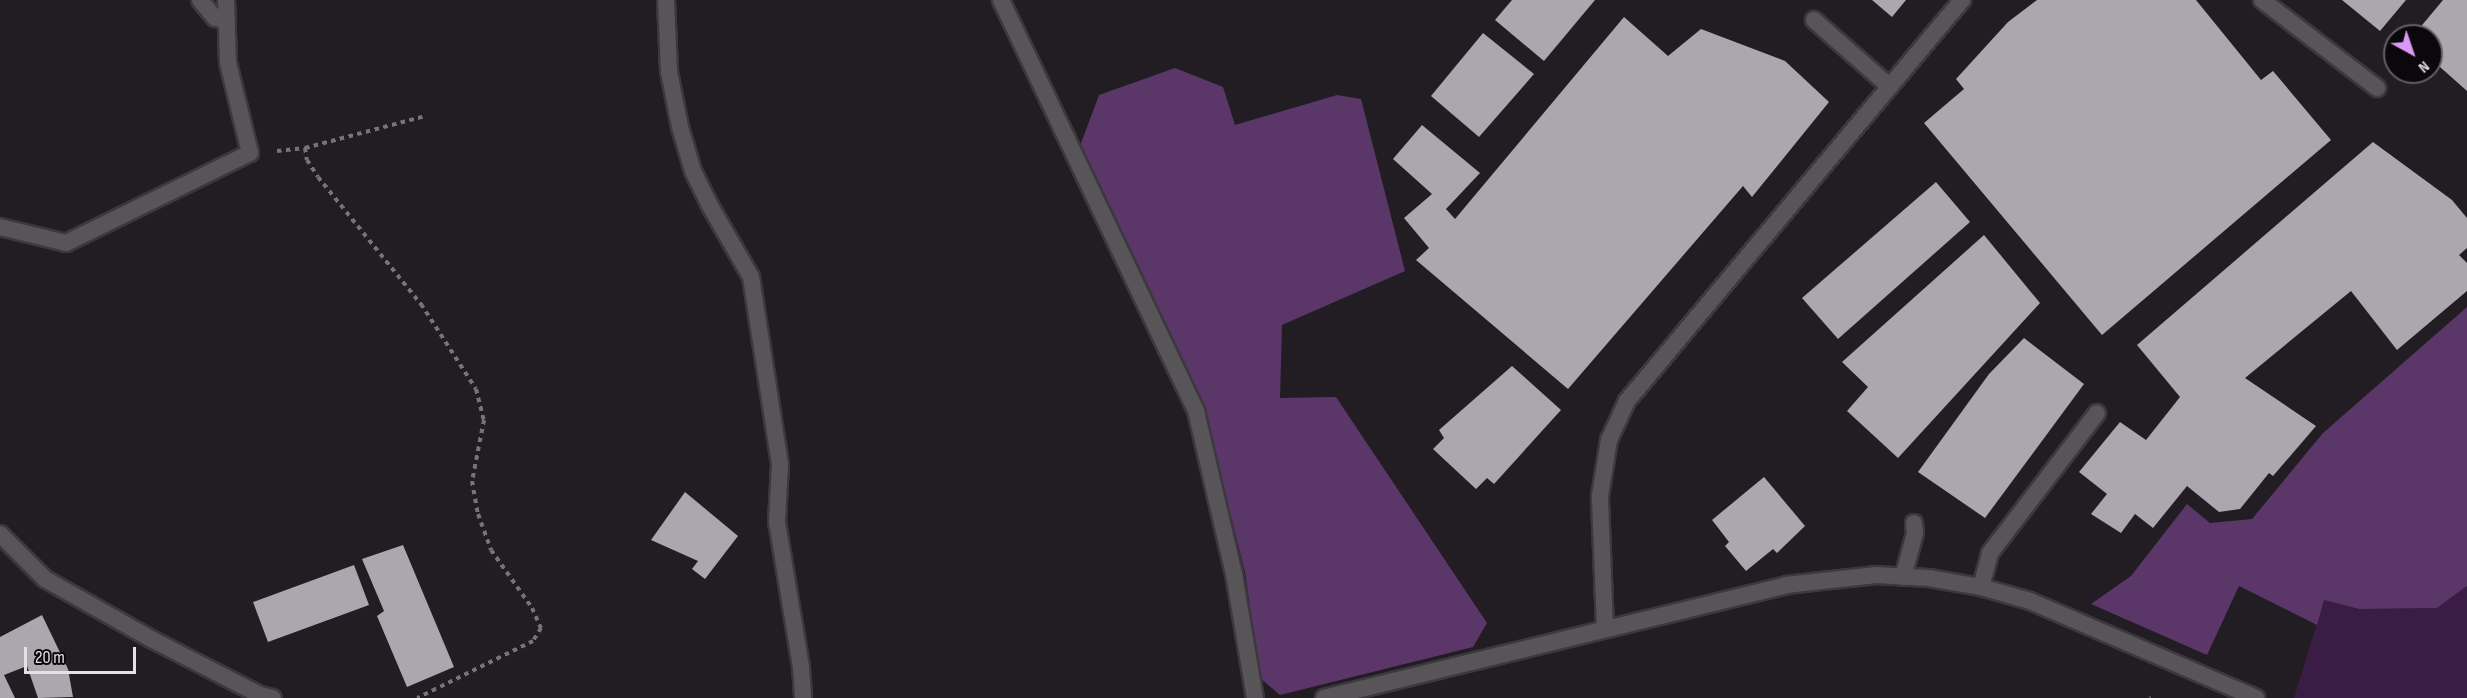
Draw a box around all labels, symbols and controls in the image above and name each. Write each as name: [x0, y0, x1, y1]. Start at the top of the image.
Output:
north arrow: [2383, 24, 2443, 84]
text: N: [2414, 57, 2433, 77]
scale bar: [27, 635, 140, 673]
text: 20 m: [35, 647, 65, 668]

